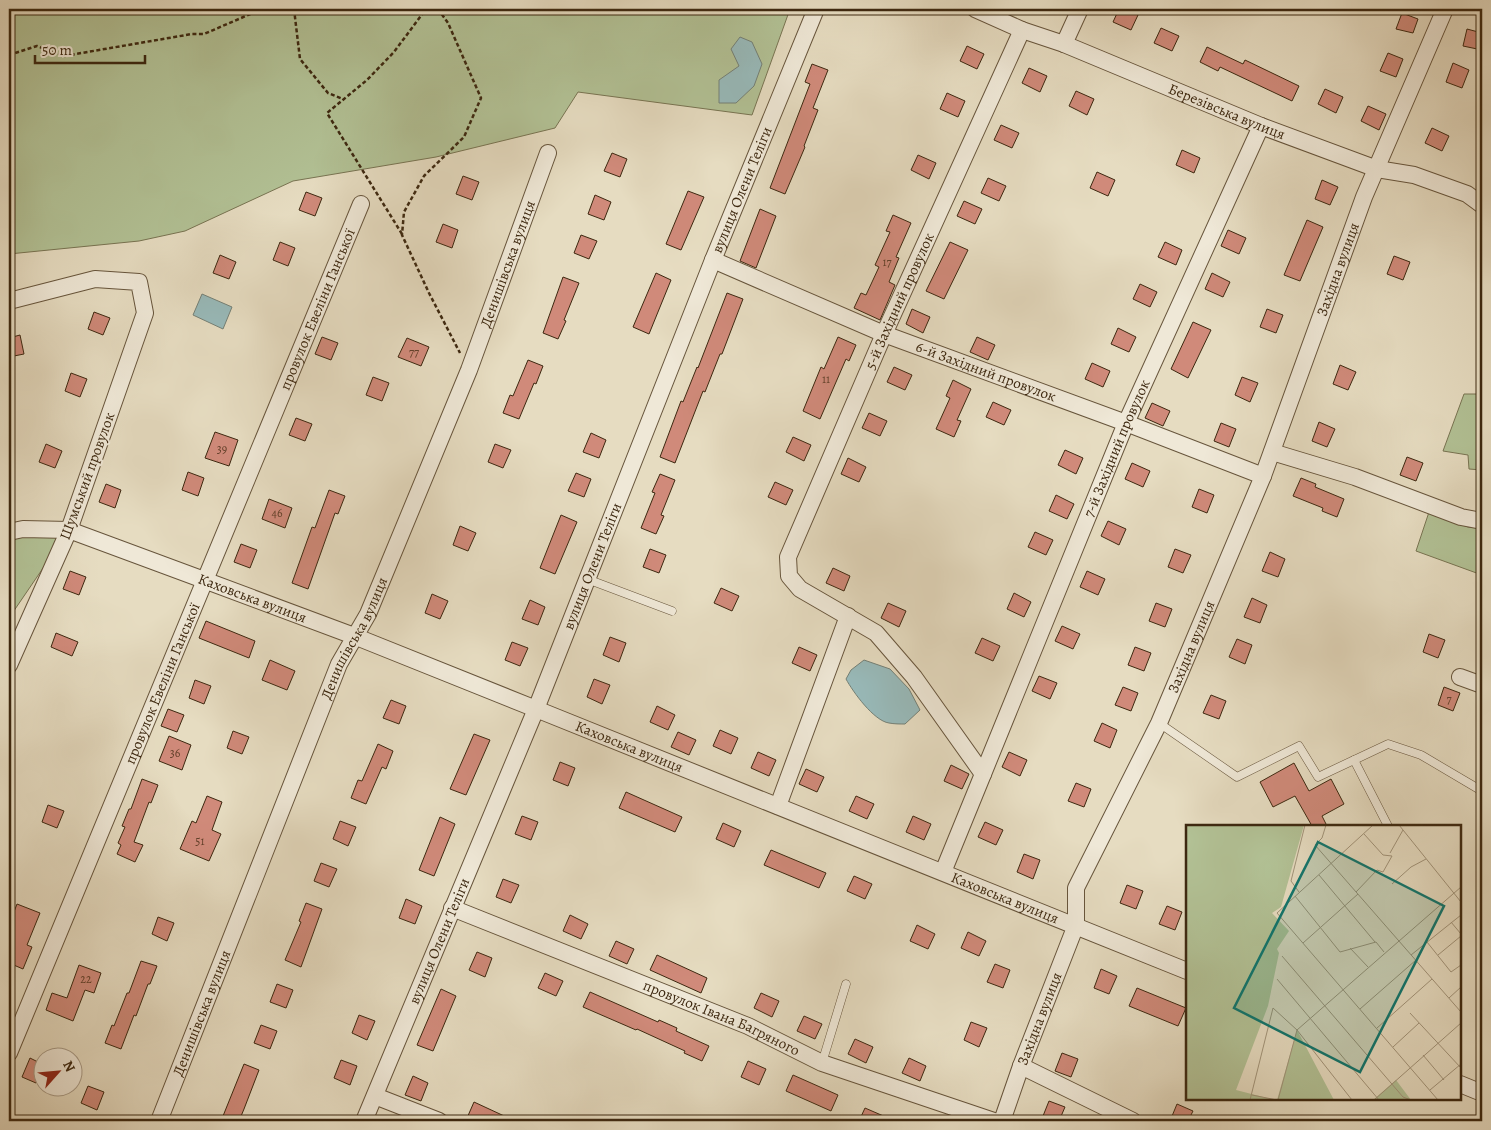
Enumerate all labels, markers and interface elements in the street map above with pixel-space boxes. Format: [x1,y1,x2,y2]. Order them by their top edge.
scale bar [35,32,145,64]
text: 50 m [42,40,72,60]
street label: Березівська вулиця [1165,79,1288,144]
street label: вулиця Олени Теліги [707,123,777,256]
street label: Денишівська вулиця [475,198,540,330]
street label: Західна вулиця [1312,220,1364,319]
street label: провулок Евеліни Ганської [275,226,360,393]
street label: 5-й Західний провулок [860,229,939,373]
house number: 17 [882,254,893,270]
street label: 6-й Західний провулок [913,337,1059,407]
house number: 77 [409,344,420,360]
house number: 11 [822,371,830,387]
street label: 7-й Західний провулок [1079,376,1155,520]
street label: Шумський провулок [55,409,119,543]
house number: 39 [217,441,227,457]
street label: вулиця Олени Теліги [558,500,626,633]
house number: 46 [272,505,283,521]
street label: Каховська вулиця [195,569,310,627]
street label: Денишівська вулиця [316,574,392,702]
street label: Західна вулиця [1163,598,1219,696]
street label: провулок Евеліни Ганської [120,600,205,767]
house number: 7 [1446,691,1452,707]
street label: Каховська вулиця [572,716,686,777]
house number: 36 [170,745,181,761]
inset map [1186,825,1461,1100]
house number: 51 [195,833,205,849]
street label: Каховська вулиця [948,867,1062,928]
street label: вулиця Олени Теліги [404,875,474,1007]
street label: Денишівська вулиця [168,947,235,1079]
street label: Західна вулиця [1012,969,1067,1068]
house number: 22 [80,971,92,987]
street label: провулок Івана Багряного [640,975,803,1060]
north arrow [32,1048,82,1098]
text: N [58,1057,80,1075]

